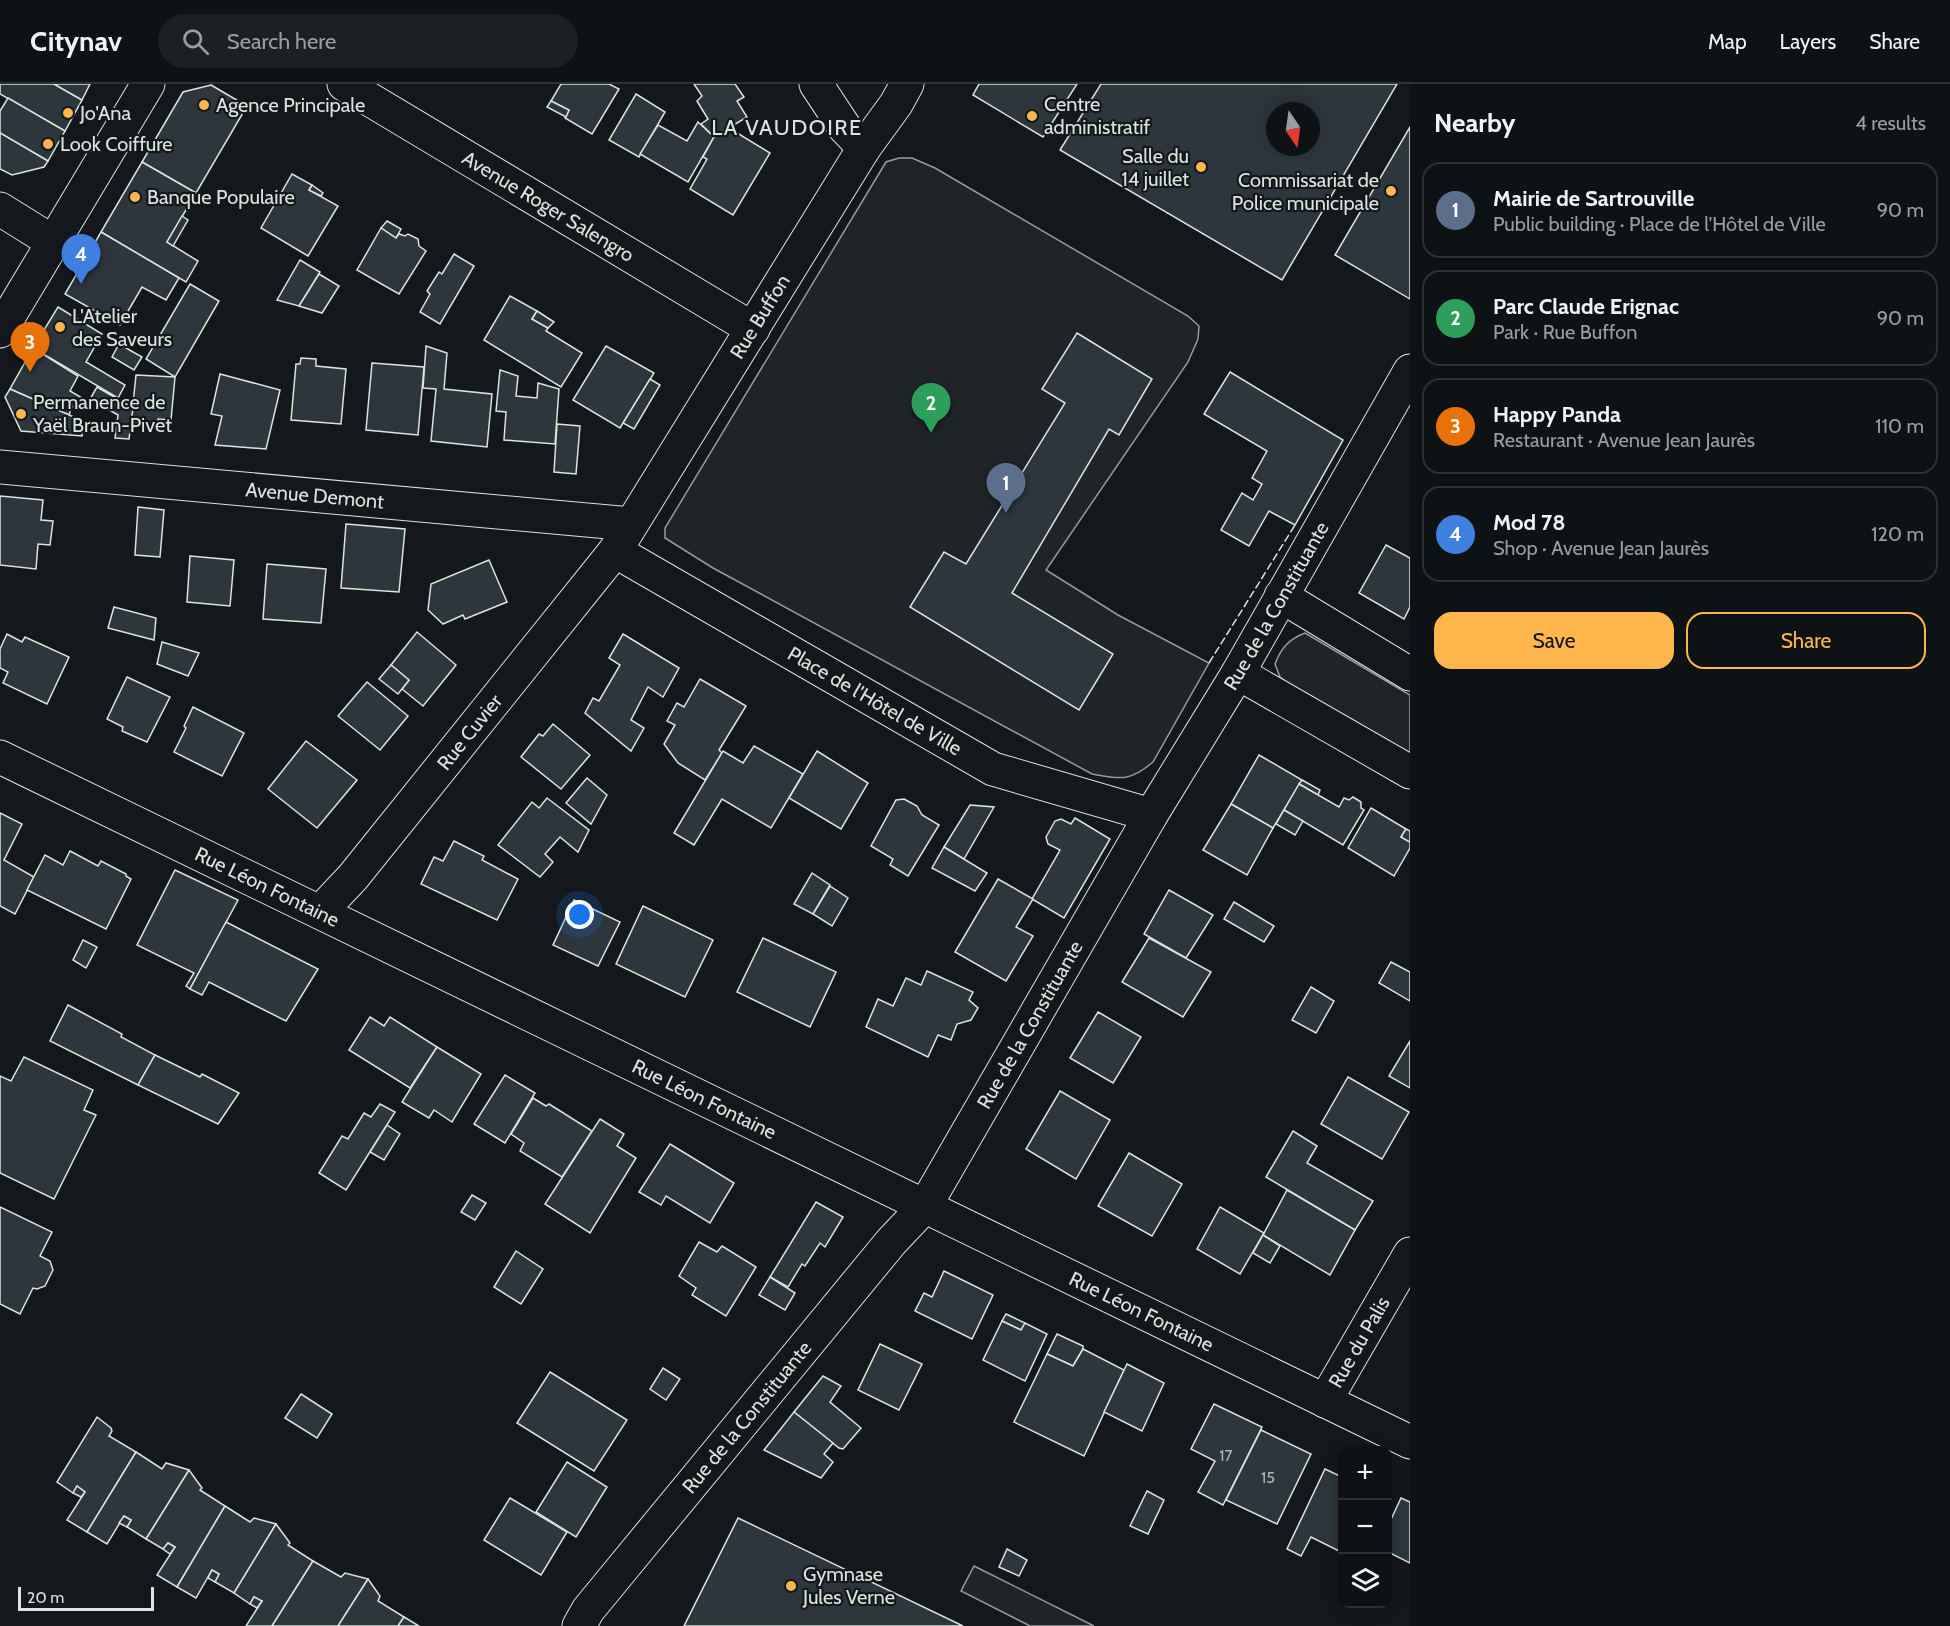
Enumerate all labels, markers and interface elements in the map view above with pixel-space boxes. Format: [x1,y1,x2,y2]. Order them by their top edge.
search box [158,14,578,68]
text: Citynav [30,24,122,58]
icon: search [179,25,212,58]
text: Search here [227,28,336,55]
text: Map [1708,29,1747,54]
text: Layers [1780,29,1836,54]
text: Share [1869,29,1920,54]
place label: Centre administratif [1044,92,1150,139]
place label: Agence Principale [216,93,365,117]
marker: Agence Principale [197,98,211,112]
place label: Jo'Ana [79,101,131,125]
north arrow [1266,102,1320,156]
marker: Jo'Ana [61,106,75,120]
text: Nearby [1434,107,1515,139]
marker: Centre administratif [1025,109,1039,123]
text: 4 results [1855,111,1926,135]
district label: LA VAUDOIRE [711,114,863,141]
place label: Look Coiffure [60,132,173,156]
marker: Look Coiffure [41,137,55,151]
place label: Salle du 14 juillet [1121,144,1189,191]
street label: Avenue Roger Salengro [458,146,638,267]
marker: Salle du 14 juillet [1194,160,1208,174]
place label: Commissariat de Police municipale [1232,168,1379,215]
marker: Commissariat de Police municipale [1384,184,1398,198]
place label: Banque Populaire [147,185,295,209]
text: Mairie de Sartrouville [1493,185,1694,212]
marker: Banque Populaire [128,190,142,204]
text: 1 [1452,198,1459,222]
text: 90 m [1877,198,1924,222]
text: Public building · Place de l'Hôtel de Ville [1493,212,1826,236]
pin: 4 [62,234,100,284]
street label: Rue Buffon [725,270,795,363]
text: Parc Claude Erignac [1493,293,1679,320]
place label: L'Atelier des Saveurs [72,304,172,351]
text: 2 [1450,306,1461,330]
text: 90 m [1877,306,1924,330]
marker: L'Atelier des Saveurs [53,320,67,334]
text: Park · Rue Buffon [1493,320,1637,344]
pin: 3 [10,322,50,372]
pin: 2 [912,384,950,433]
place label: Permanence de Yaël Braun-Pivet [32,390,172,437]
text: Happy Panda [1493,401,1621,428]
marker: Permanence de Yaël Braun-Pivet [14,407,28,421]
text: 3 [1450,414,1461,438]
text: 110 m [1875,414,1924,438]
text: Restaurant · Avenue Jean Jaurès [1493,428,1755,452]
pin: 1 [986,464,1026,513]
street label: Avenue Demont [244,477,385,514]
text: Mod 78 [1493,509,1566,536]
street label: Rue de la Constituante [1218,517,1334,694]
text: 4 [1449,522,1462,546]
text: 120 m [1871,522,1924,546]
text: Shop · Avenue Jean Jaurès [1493,536,1709,560]
button: Save [1434,612,1674,669]
button: Share [1686,612,1926,669]
street label: Place de l'Hôtel de Ville [784,641,966,760]
street label: Rue Cuvier [432,689,507,775]
street label: Rue Léon Fontaine [191,842,343,932]
your location [565,900,594,929]
street label: Rue de la Constituante [972,936,1088,1113]
street label: Rue Léon Fontaine [628,1054,780,1144]
street label: Rue Léon Fontaine [1065,1266,1218,1357]
street label: Rue du Palis [1323,1292,1395,1392]
street label: Rue de la Constituante [677,1336,816,1498]
house number: 17 [1219,1446,1233,1465]
map controls [1338,1446,1392,1608]
button: + [1338,1446,1392,1500]
house number: 15 [1261,1468,1275,1487]
button: − [1338,1500,1392,1554]
button: layers [1338,1554,1392,1608]
place label: Gymnase Jules Verne [802,1562,895,1609]
marker: Gymnase Jules Verne [784,1579,798,1593]
scale bar [18,1584,154,1612]
text: 20 m [27,1588,64,1607]

